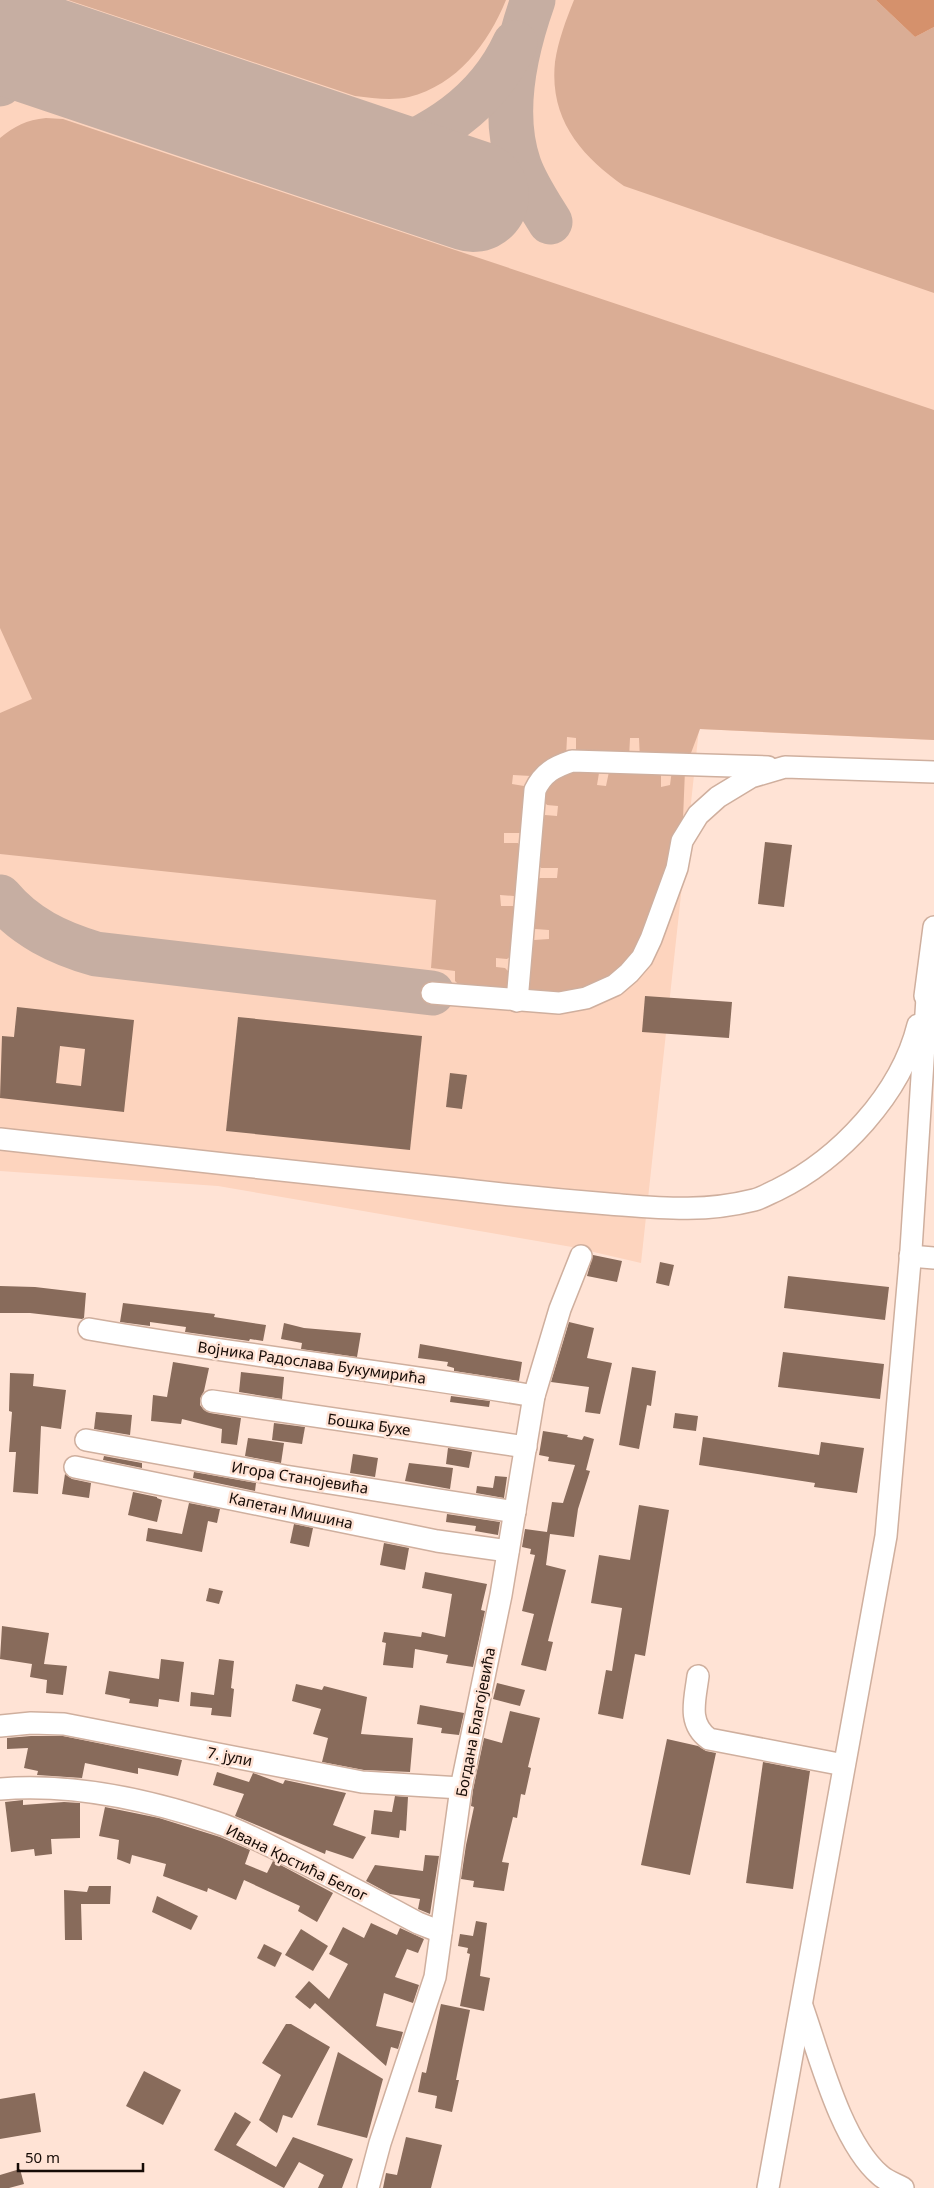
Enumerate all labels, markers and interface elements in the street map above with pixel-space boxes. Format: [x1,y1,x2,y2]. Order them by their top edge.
street label: Војника Радослава Букумирића [197,1336,427,1388]
street label: Бошка Бухе [326,1408,412,1440]
street label: Игора Станојевића [230,1456,370,1498]
street label: Капетан Мишина [227,1487,355,1533]
street label: Богдана Благојевића [451,1645,499,1799]
street label: 7. јули [206,1742,254,1770]
street label: Ивана Крстића Белог [223,1819,371,1905]
scale bar [18,2140,142,2172]
text: 50 m [25,2147,60,2167]

